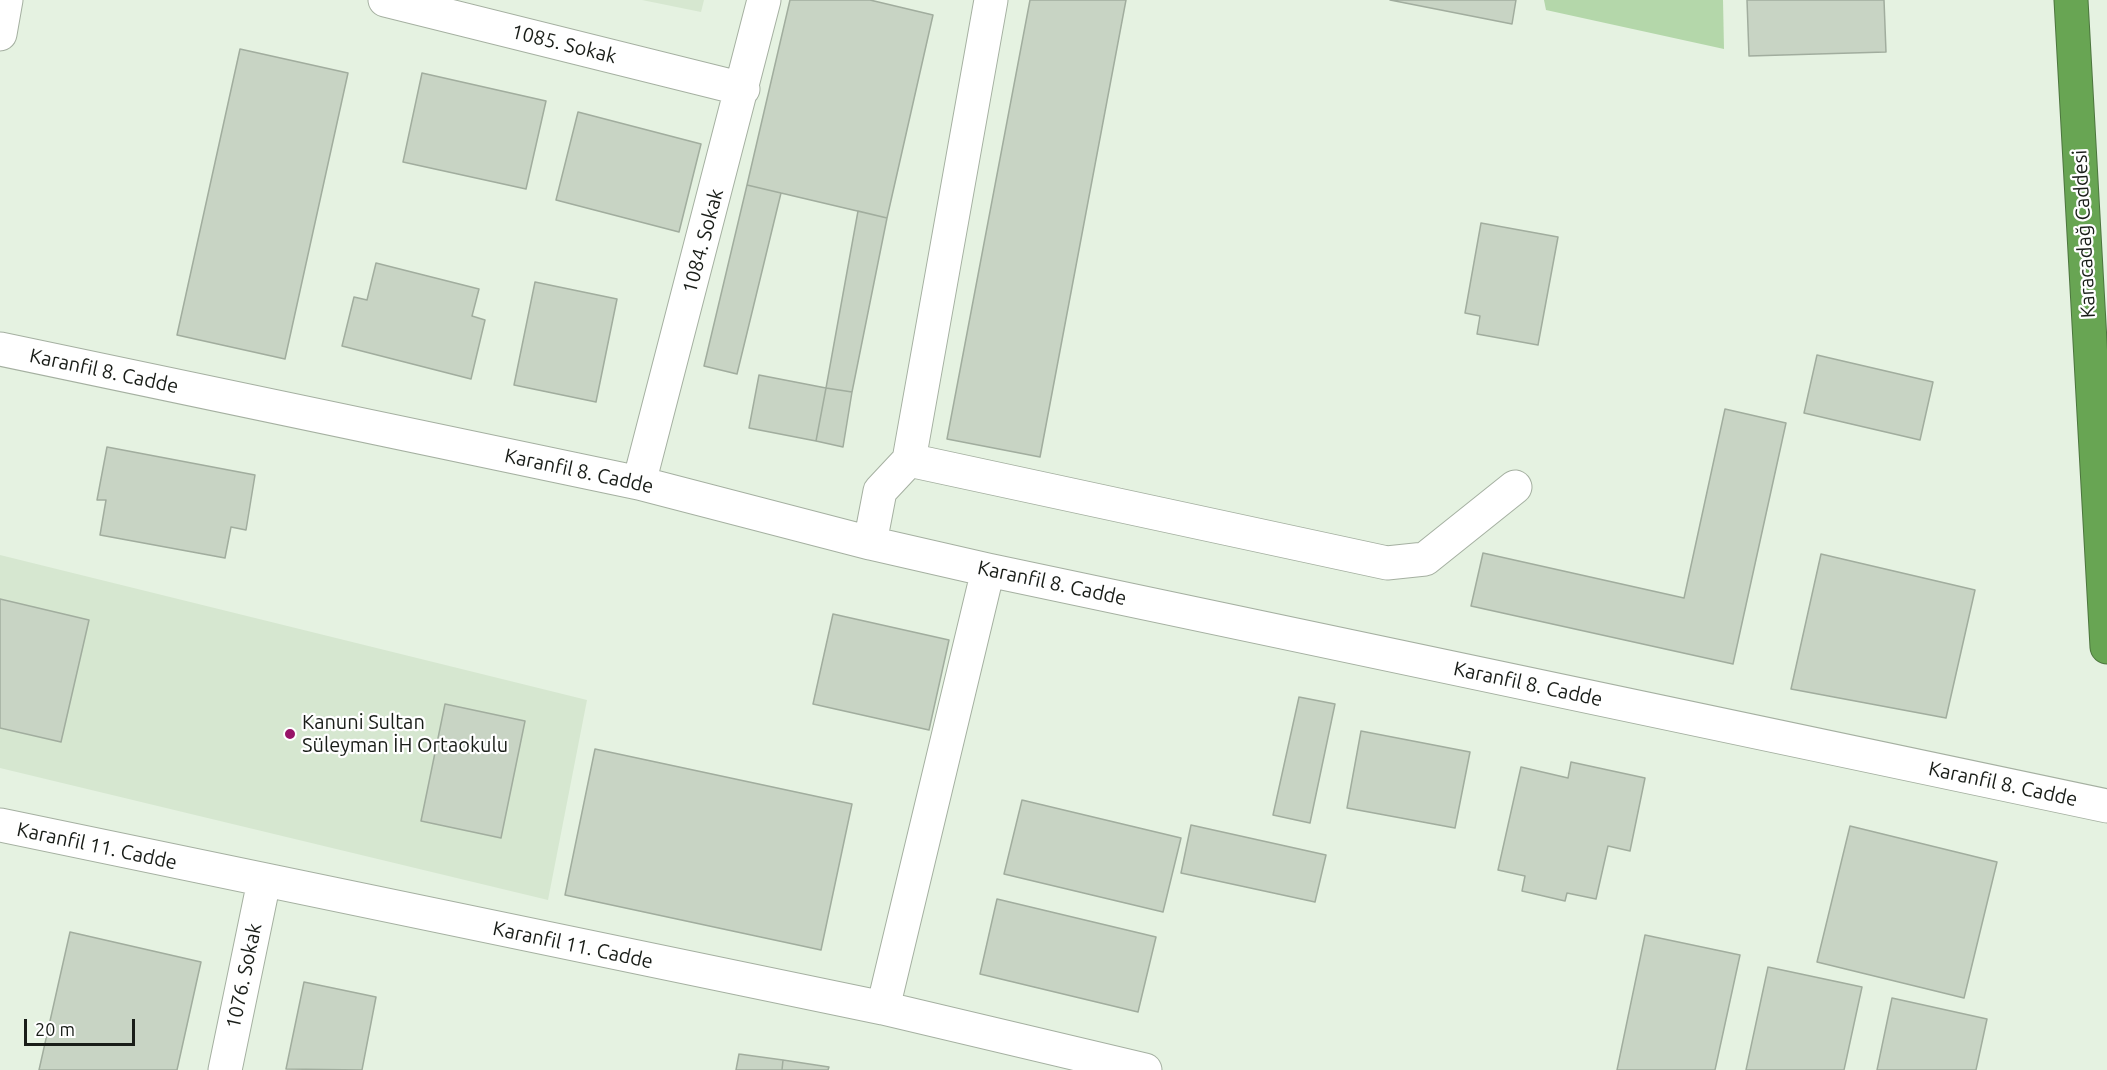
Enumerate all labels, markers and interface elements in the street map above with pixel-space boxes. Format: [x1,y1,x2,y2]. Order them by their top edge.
street label: 1085. Sokak [509,19,619,69]
street label: Karacadağ Caddesi [2068,149,2100,319]
street label: 1084. Sokak [678,186,728,296]
street label: Karanfil 8. Cadde [27,343,181,399]
street label: Karanfil 8. Cadde [502,443,656,499]
street label: Karanfil 8. Cadde [975,555,1129,611]
street label: Karanfil 8. Cadde [1451,656,1605,712]
place label: Kanuni Sultan Süleyman İH Ortaokulu [302,710,508,757]
marker: Kanuni Sultan Süleyman İH Ortaokulu [283,727,297,741]
street label: Karanfil 8. Cadde [1926,756,2080,812]
street label: Karanfil 11. Cadde [15,817,179,875]
street label: Karanfil 11. Cadde [491,916,655,974]
street label: 1076. Sokak [221,921,267,1031]
scale bar [27,1007,138,1045]
text: 20 m [35,1019,75,1039]

